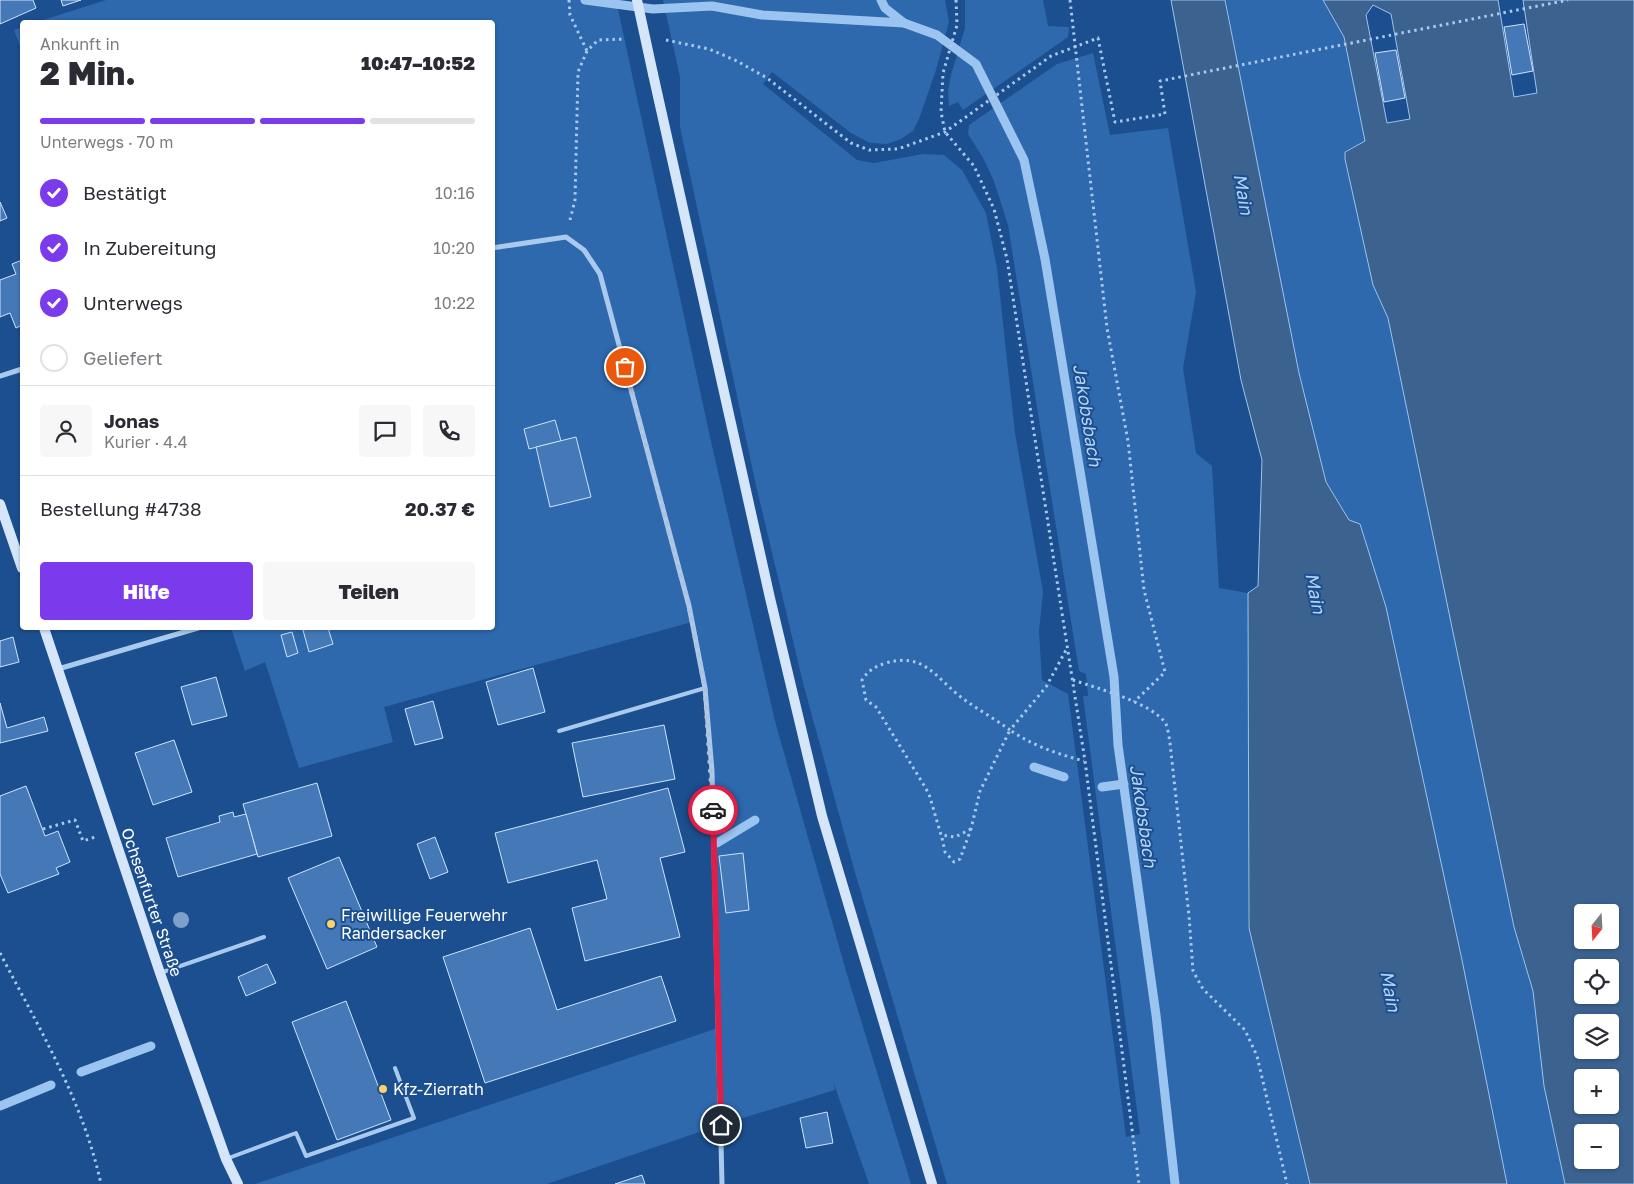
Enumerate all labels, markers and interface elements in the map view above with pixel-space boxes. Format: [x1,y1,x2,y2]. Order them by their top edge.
text: Ankunft in [40,34,120,54]
text: 10:47–10:52 [361,51,475,74]
text: 2 Min. [40,54,136,92]
text: Unterwegs · 70 m [40,132,173,152]
water label: Main [1230,172,1259,217]
icon: check [40,179,68,207]
text: Bestätigt [83,181,167,204]
text: 10:16 [435,183,475,203]
icon: check [40,234,68,262]
text: In Zubereitung [83,236,216,259]
text: 10:20 [433,238,475,258]
icon: check [40,289,68,317]
text: Unterwegs [83,291,183,314]
text: 10:22 [434,293,475,313]
text: Geliefert [83,346,163,369]
pin [604,346,646,388]
icon: bag [611,353,639,381]
water label: Jakobsbach [1069,362,1107,469]
button: person [40,405,92,457]
button: chat [359,405,411,457]
button: phone [423,405,475,457]
text: Jonas [104,409,159,432]
text: Kurier · 4.4 [104,432,188,452]
text: Bestellung #4738 [40,497,202,520]
text: 20.37 € [405,497,475,520]
button: Hilfe [40,562,253,620]
button: Teilen [263,562,475,620]
water label: Main [1301,571,1331,616]
water label: Jakobsbach [1126,763,1162,870]
courier [688,785,738,835]
icon: car [699,796,727,824]
street label: Ochsenfurter Straße [117,825,187,979]
north arrow [1574,904,1619,949]
map controls [1574,904,1619,1169]
place label: Freiwillige Feuerwehr Randersacker [341,905,507,943]
marker: Freiwillige Feuerwehr Randersacker [325,918,337,930]
button: locate [1574,959,1619,1004]
water label: Main [1376,969,1406,1014]
button: layers [1574,1014,1619,1059]
button: + [1574,1069,1619,1114]
place label: Kfz-Zierrath [393,1079,484,1099]
marker: Kfz-Zierrath [377,1083,389,1095]
pin [700,1104,742,1146]
icon: home [707,1111,735,1139]
button: − [1574,1124,1619,1169]

